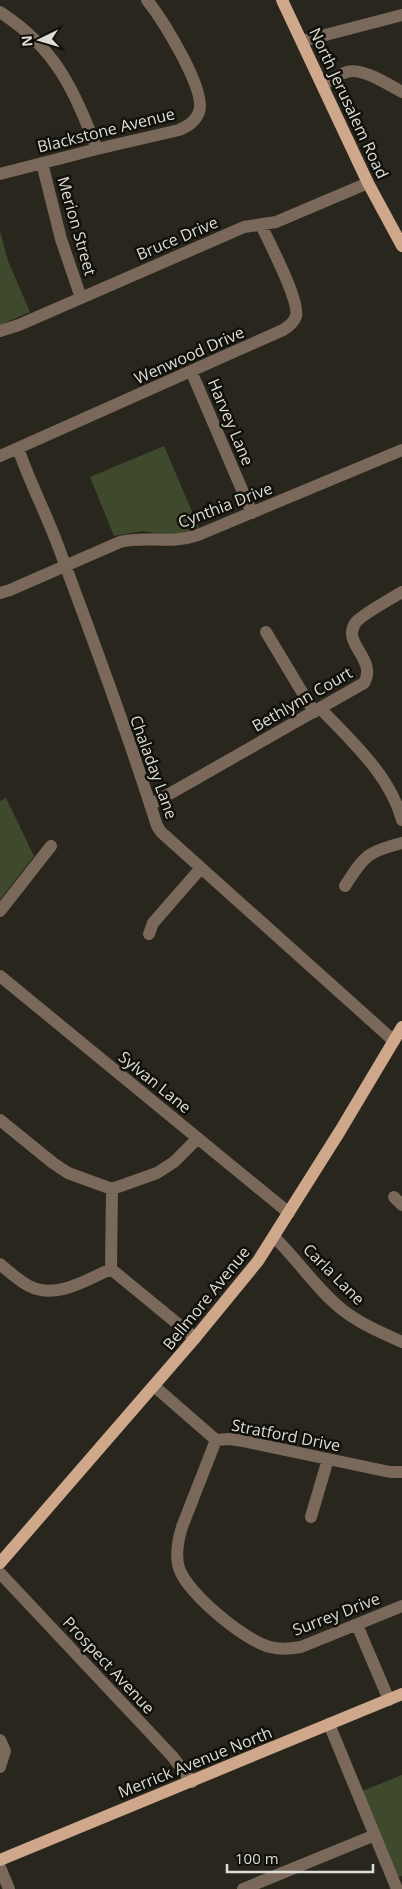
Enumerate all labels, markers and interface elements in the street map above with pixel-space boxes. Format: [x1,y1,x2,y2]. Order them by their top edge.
north arrow [15,15,65,65]
street label: North Jerusalem Road [304,24,394,182]
text: N [17,35,37,48]
street label: Blackstone Avenue [35,102,177,158]
street label: Merion Street [52,174,102,278]
street label: Bruce Drive [133,211,221,265]
street label: Wenwood Drive [130,321,248,389]
street label: Harvey Lane [203,375,259,469]
street label: Cynthia Drive [175,477,275,533]
street label: Bethlynn Court [248,661,356,737]
street label: Chaladay Lane [125,712,183,822]
street label: Sylvan Lane [114,1046,196,1118]
street label: Carla Lane [298,1238,370,1310]
street label: Bellmore Avenue [157,1242,255,1354]
street label: Stratford Drive [230,1414,342,1456]
street label: Surrey Drive [289,1587,383,1641]
street label: Prospect Avenue [58,1612,160,1718]
street label: Merrick Avenue North [115,1721,275,1803]
scale bar [227,1842,373,1874]
text: 100 m [235,1848,279,1868]

